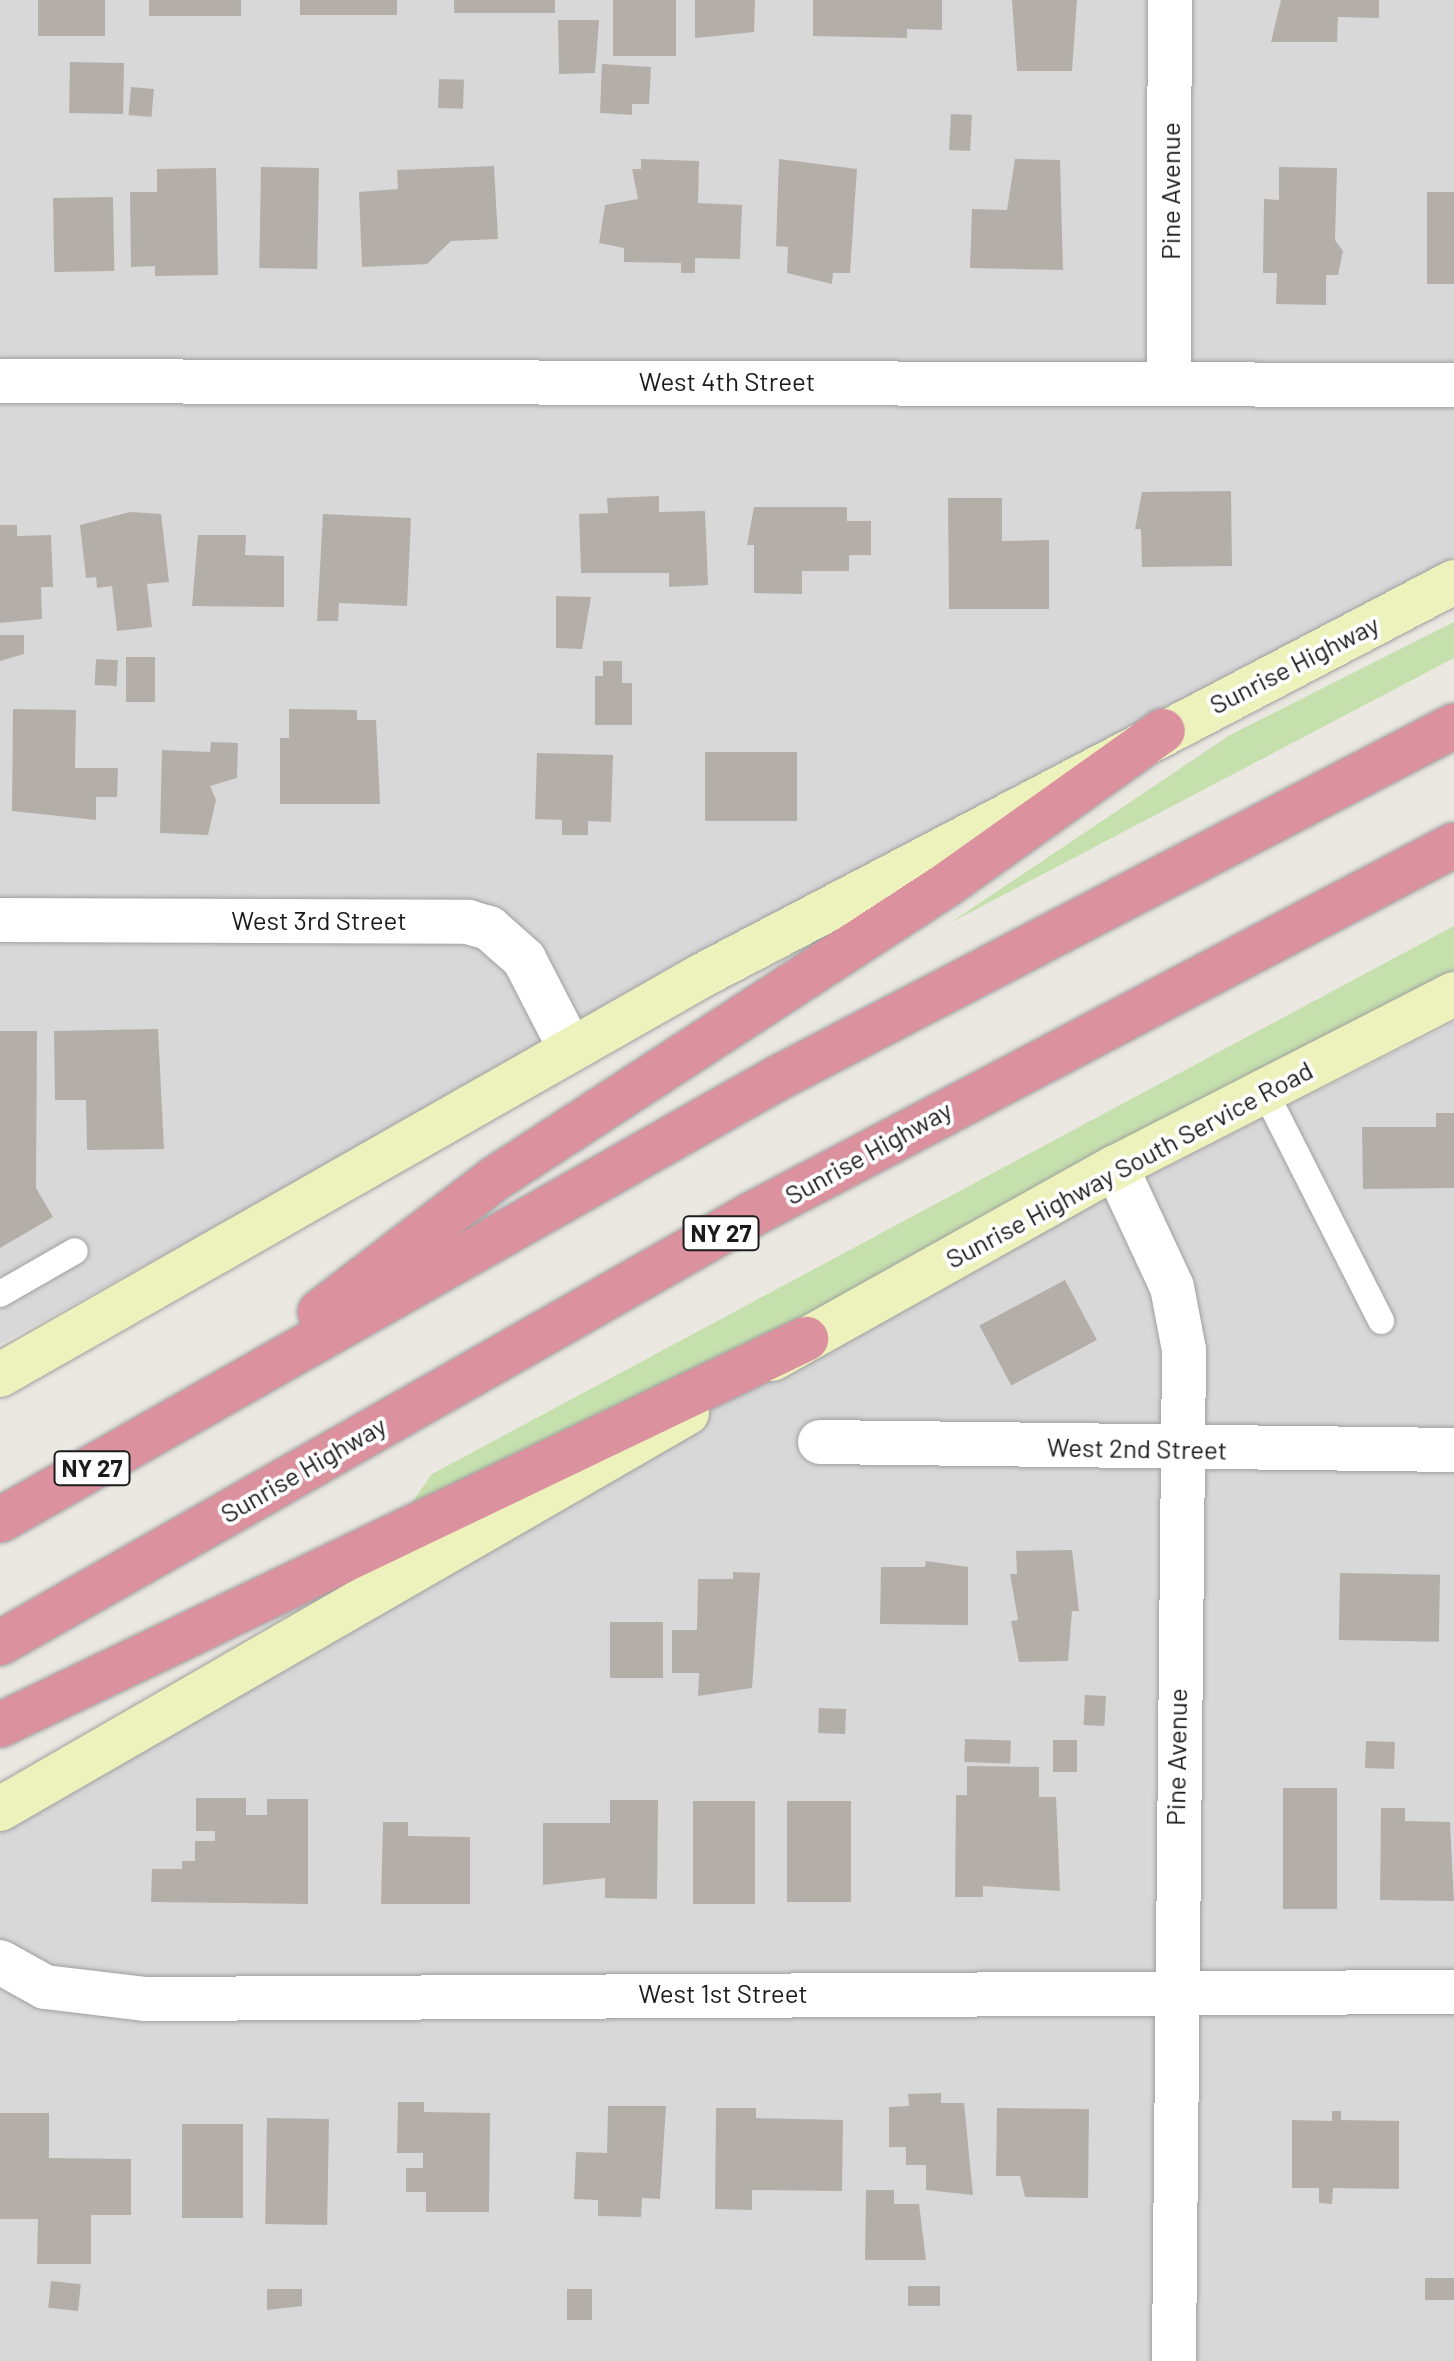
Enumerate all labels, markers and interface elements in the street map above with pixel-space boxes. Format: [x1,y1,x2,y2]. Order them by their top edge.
street label: Pine Avenue [1154,122,1186,260]
street label: West 4th Street [639,365,815,397]
street label: Sunrise Highway [1204,608,1384,720]
street label: West 3rd Street [231,904,407,936]
street label: Sunrise Highway South Service Road [940,1054,1318,1274]
street label: Sunrise Highway [779,1093,957,1211]
road number: NY 27 [681,1213,761,1253]
street label: Sunrise Highway [215,1409,391,1529]
street label: West 2nd Street [1047,1431,1227,1465]
road number: NY 27 [52,1448,132,1488]
street label: Pine Avenue [1159,1688,1193,1826]
street label: West 1st Street [638,1977,808,2009]

